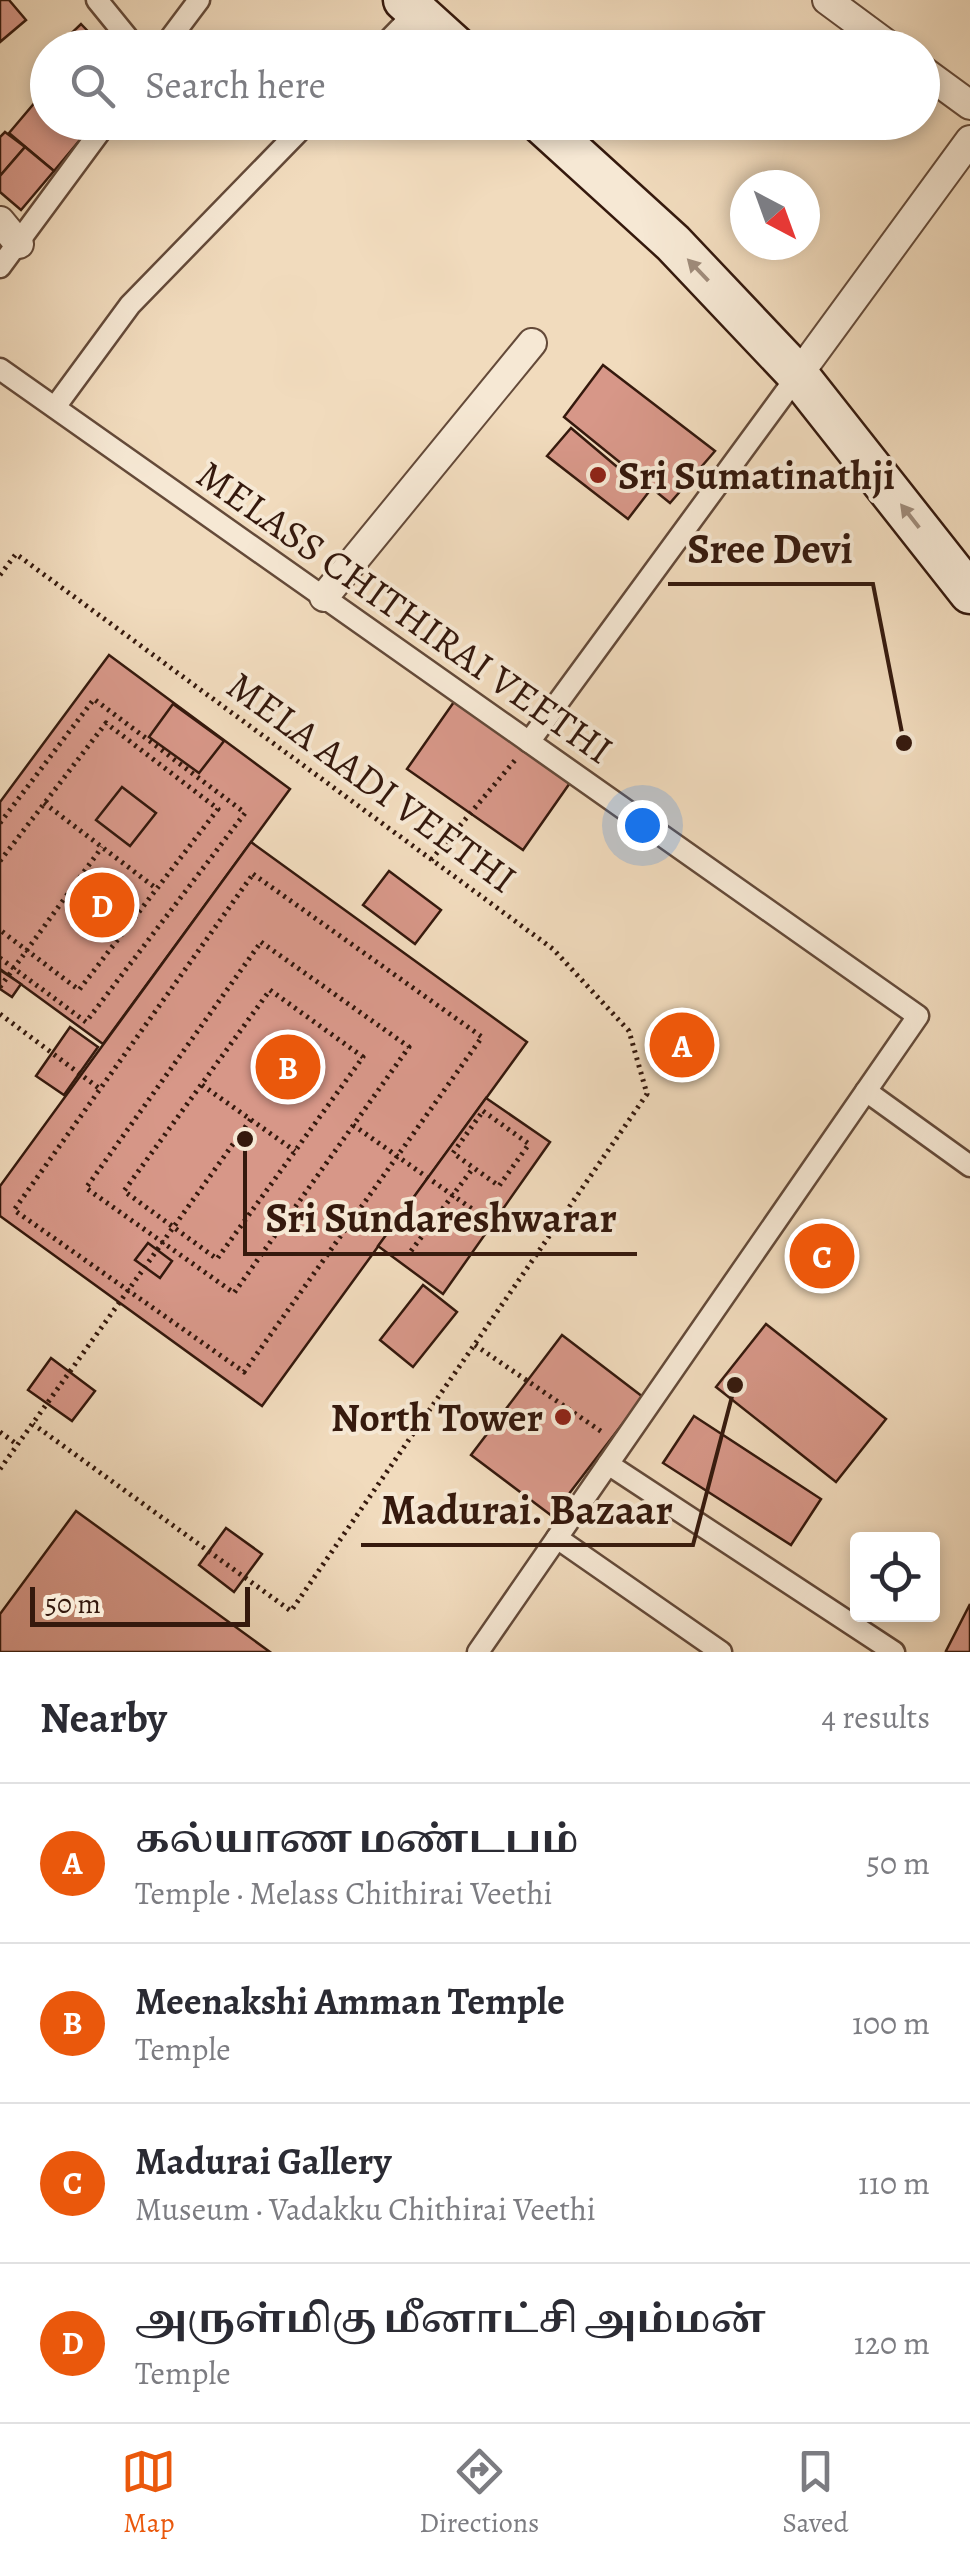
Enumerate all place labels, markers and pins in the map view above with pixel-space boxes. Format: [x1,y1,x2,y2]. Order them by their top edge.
place label: Sri Sumatinathji [618,448,895,503]
marker: Sri Sumatinathji [587,464,609,486]
callout: Sree Devi [668,512,873,584]
pin: D [70,868,134,942]
pin: A [650,1008,714,1082]
pin: B [256,1030,320,1104]
callout: Sri Sundareshwarar [245,1182,637,1254]
pin: C [790,1218,854,1294]
place label: North Tower [331,1390,543,1445]
marker: North Tower [552,1406,574,1428]
callout: Madurai. Bazaar [361,1473,693,1545]

